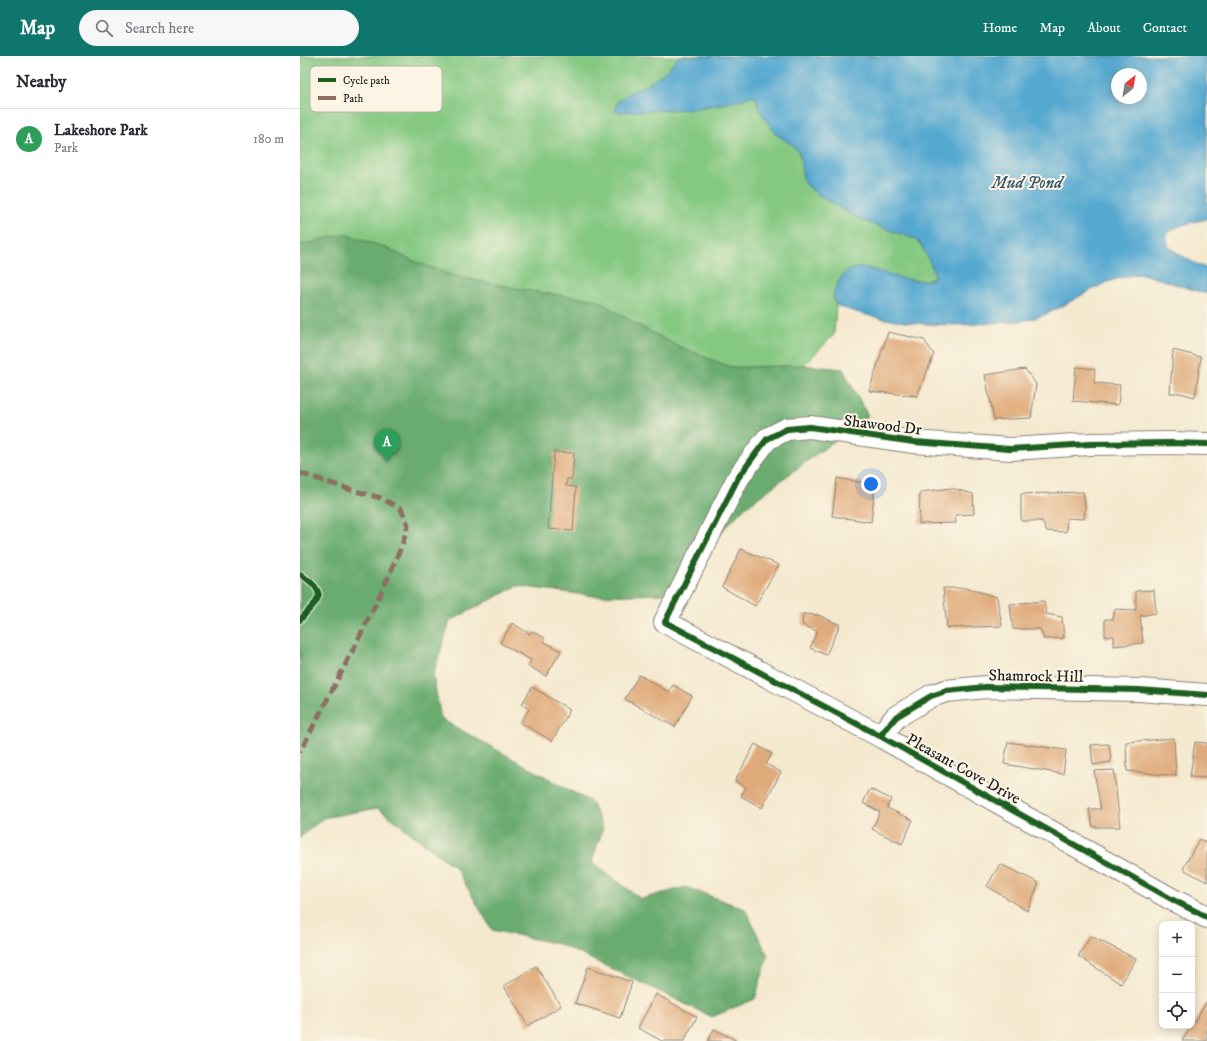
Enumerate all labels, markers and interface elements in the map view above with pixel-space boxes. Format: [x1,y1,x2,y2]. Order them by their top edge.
search box [79,10,359,46]
text: Map [20,17,55,40]
icon: search [93,17,115,39]
text: Search here [125,19,194,38]
text: Home [983,19,1017,37]
text: Map [1039,19,1065,37]
text: About [1087,19,1121,37]
text: Contact [1143,19,1187,37]
legend [310,66,442,112]
north arrow [1111,68,1147,104]
text: Nearby [16,71,66,93]
text: Cycle path [343,74,390,88]
text: Path [343,92,364,106]
text: Lakeshore Park [54,121,148,140]
text: A [25,131,33,147]
text: 180 m [253,131,284,147]
text: Park [54,140,78,156]
water label: Mud Pond [991,172,1065,194]
street label: Shawood Dr [843,410,923,440]
pin: A [374,429,400,462]
your location [861,474,881,494]
street label: Shamrock Hill [988,665,1084,687]
street label: Pleasant Cove Drive [903,729,1024,809]
map controls [1159,921,1195,1029]
button: + [1159,921,1195,957]
button: − [1159,957,1195,993]
button: locate [1159,993,1195,1029]

